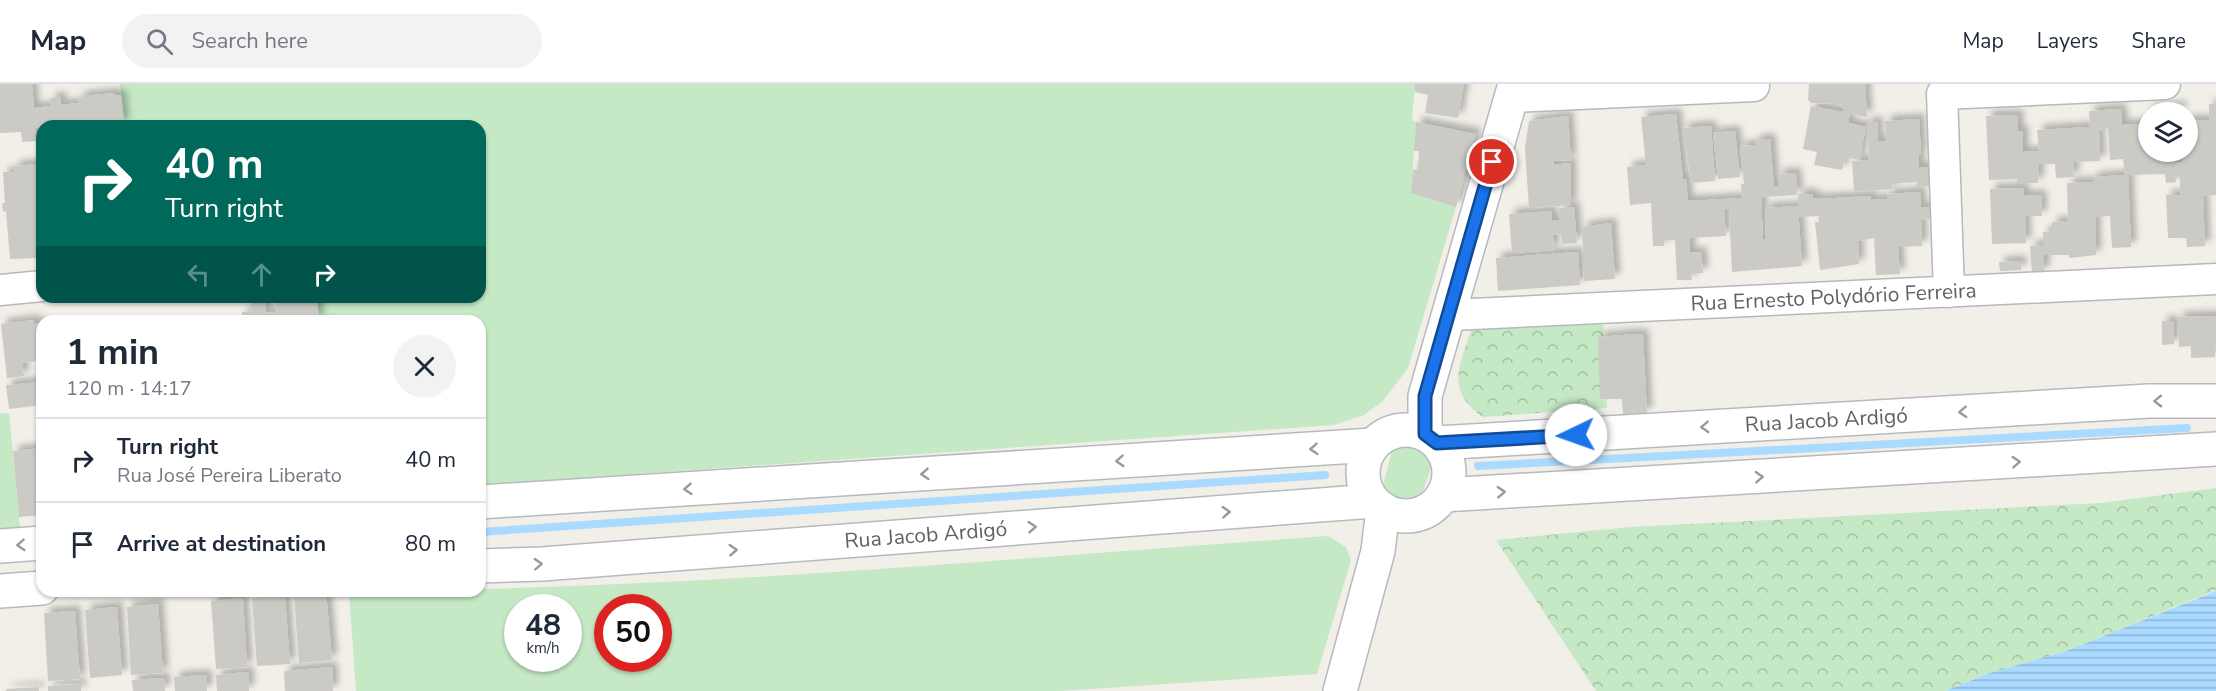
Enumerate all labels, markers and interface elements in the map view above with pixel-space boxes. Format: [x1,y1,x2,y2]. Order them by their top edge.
search box [122,14,542,68]
text: Map [30,22,86,60]
icon: search [143,25,176,58]
text: Search here [191,26,308,56]
text: Map [1962,27,2004,55]
text: Layers [2037,27,2098,55]
text: Share [2131,27,2186,55]
map controls [2138,102,2198,162]
button: layers [2138,102,2198,162]
text: 40 m [165,136,264,193]
pin [1466,136,1517,187]
icon: right [66,144,144,222]
icon: arrive [1475,145,1508,178]
text: Turn right [165,190,283,227]
icon: left [182,258,215,291]
icon: ahead [245,258,278,291]
icon: right [308,258,341,291]
street label: Rua Ernesto Polydório Ferreira [1690,276,1977,318]
text: 1 min [66,328,159,377]
button: close [393,335,456,398]
text: 120 m · 14:17 [66,375,192,402]
one-way arrow [2153,395,2162,407]
street label: Rua Jacob Ardigó [1744,401,1909,439]
position arrow [1544,403,1608,467]
one-way arrow [1958,406,1967,419]
one-way arrow [1701,420,1710,433]
text: Turn right [117,432,218,462]
one-way arrow [1310,442,1319,455]
icon: right [66,444,99,477]
text: 40 m [405,445,456,475]
one-way arrow [1115,455,1124,468]
one-way arrow [2012,456,2021,469]
text: Rua José Pereira Liberato [117,462,342,489]
one-way arrow [920,467,929,480]
one-way arrow [1754,470,1763,483]
one-way arrow [684,482,693,495]
one-way arrow [1497,485,1506,498]
one-way arrow [1222,506,1231,519]
street label: Rua Jacob Ardigó [844,515,1008,555]
one-way arrow [1028,521,1037,534]
icon: arrive [66,528,99,561]
text: Arrive at destination [117,529,326,559]
text: 80 m [405,529,456,559]
one-way arrow [16,538,25,551]
one-way arrow [728,543,737,556]
one-way arrow [534,558,543,571]
speed limit sign: 50 [594,594,672,672]
text: 48 [525,605,561,646]
text: km/h [526,638,560,658]

